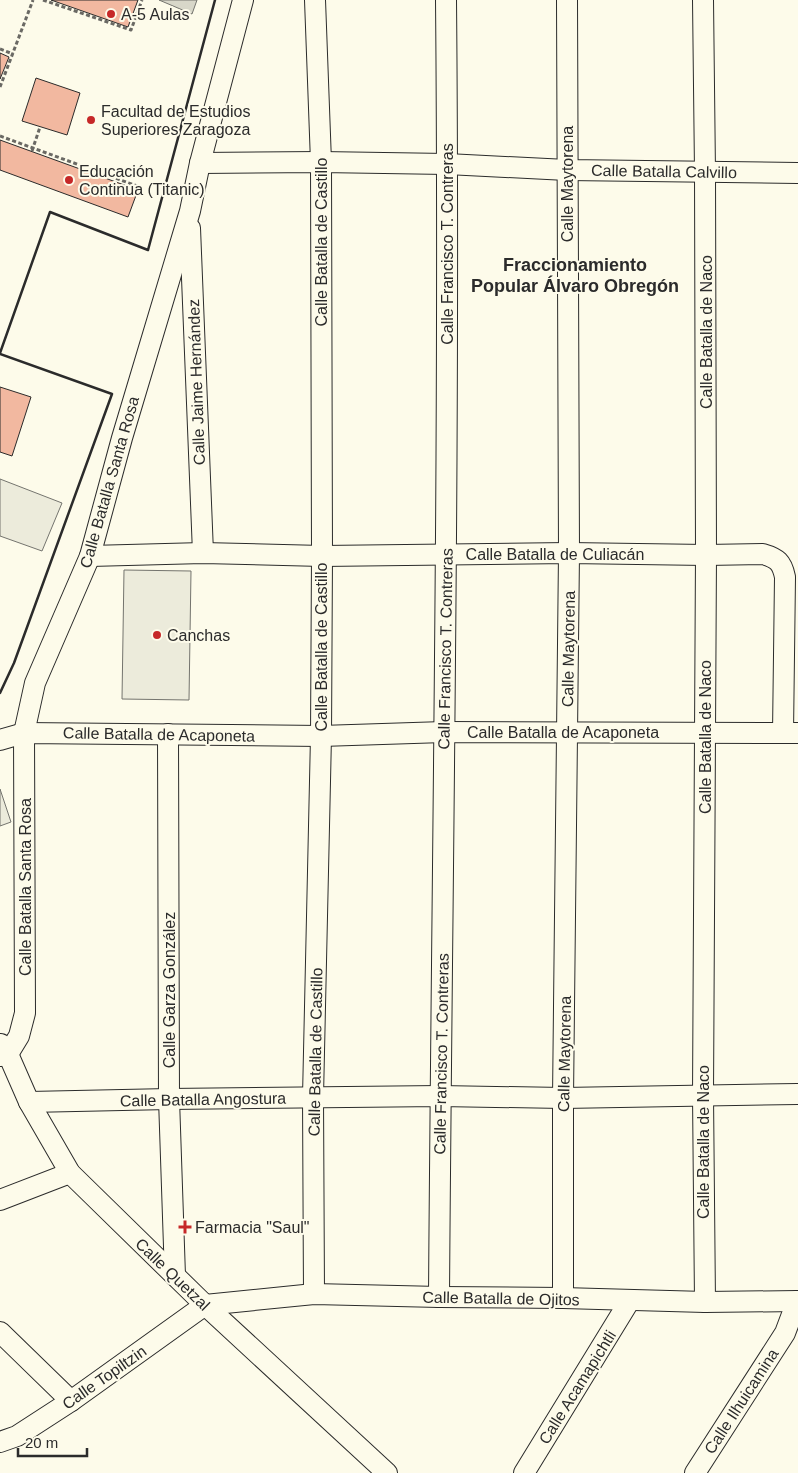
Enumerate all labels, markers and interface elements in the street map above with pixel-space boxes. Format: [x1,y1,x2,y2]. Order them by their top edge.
place label: A-5 Aulas [121,6,189,23]
marker: A-5 Aulas [105,8,117,20]
place label: Facultad de Estudios Superiores Zaragoza [101,103,251,138]
marker: Facultad de Estudios Superiores Zaragoza [85,114,97,126]
street label: Calle Maytorena [559,126,576,242]
street label: Calle Francisco T. Contreras [439,143,456,345]
street label: Calle Batalla de Castillo [313,157,330,326]
street label: Calle Batalla Calvillo [591,162,737,181]
place label: Educación Continua (Titanic) [79,163,205,198]
marker: Educación Continua (Titanic) [63,174,75,186]
district label: Fraccionamiento Popular Álvaro Obregón [471,255,679,296]
street label: Calle Batalla de Naco [698,255,715,409]
street label: Calle Jaime Hernández [185,299,208,465]
street label: Calle Batalla Santa Rosa [77,394,142,570]
street label: Calle Batalla de Culiacán [466,546,644,563]
street label: Calle Francisco T. Contreras [435,548,456,750]
street label: Calle Batalla de Castillo [313,562,330,731]
street label: Calle Maytorena [559,591,578,707]
place label: Canchas [167,627,230,644]
marker: Canchas [151,629,163,641]
street label: Calle Batalla de Naco [697,660,714,814]
street label: Calle Batalla de Acaponeta [63,724,255,745]
street label: Calle Batalla de Acaponeta [467,724,659,741]
street label: Calle Batalla Santa Rosa [17,798,34,976]
street label: Calle Garza González [161,912,178,1068]
street label: Calle Francisco T. Contreras [431,953,452,1155]
street label: Calle Batalla de Castillo [306,967,325,1137]
street label: Calle Maytorena [555,996,574,1112]
street label: Calle Batalla de Naco [695,1065,712,1219]
street label: Calle Batalla Angostura [120,1090,286,1109]
place label: Farmacia "Saul" [195,1219,310,1236]
marker: Farmacia "Saul" [179,1221,191,1233]
street label: Calle Quetzal [132,1235,213,1314]
street label: Calle Batalla de Ojitos [422,1289,580,1308]
street label: Calle Acamapichtli [536,1327,619,1447]
street label: Calle Topiltzin [59,1342,149,1413]
street label: Calle Ilhuicamina [701,1345,782,1457]
scale bar [18,1426,86,1458]
text: 20 m [25,1434,58,1451]

